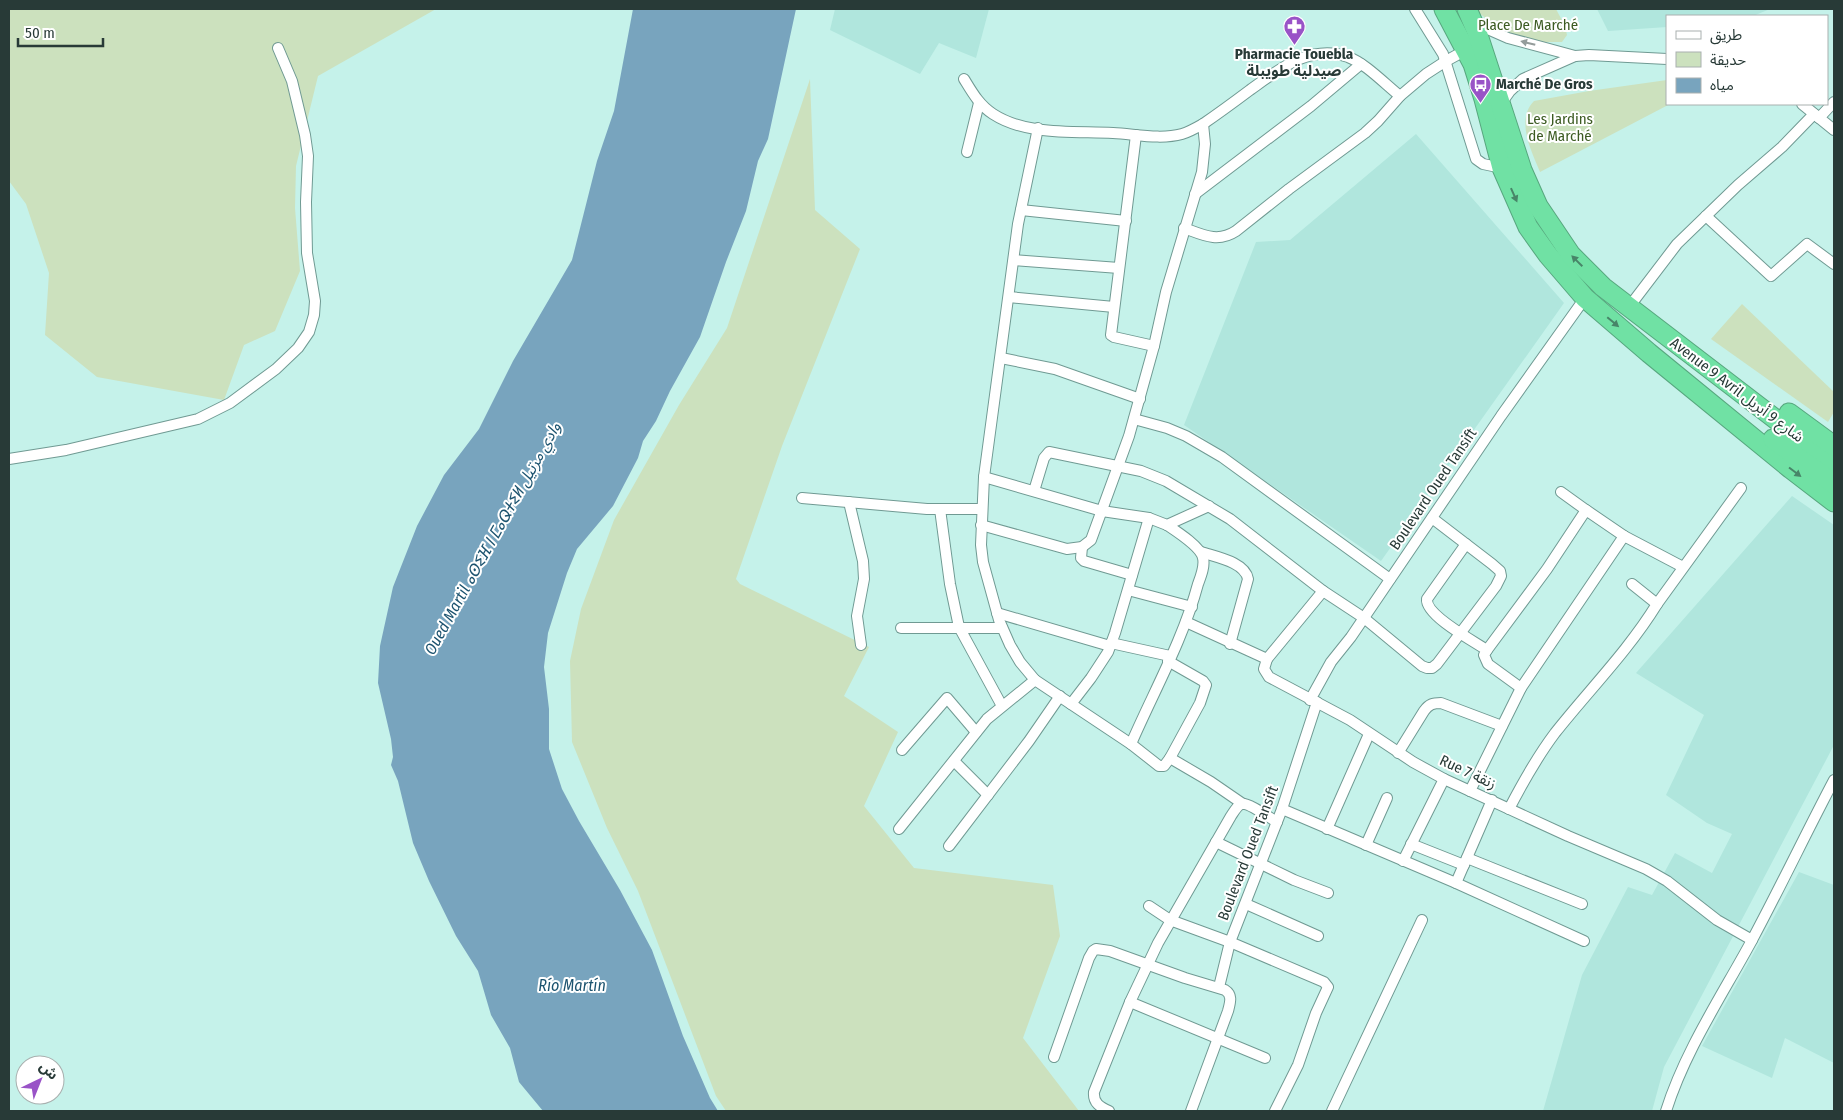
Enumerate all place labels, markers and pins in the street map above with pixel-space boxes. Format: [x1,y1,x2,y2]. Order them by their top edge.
pharmacy icon: Pharmacie Touebla صيدلية طويبلة [1282,14,1306,45]
place label: Pharmacie Touebla صيدلية طويبلة [1235,45,1354,80]
bus stop icon: Marché De Gros [1468,72,1492,103]
place label: Marché De Gros [1496,75,1593,93]

